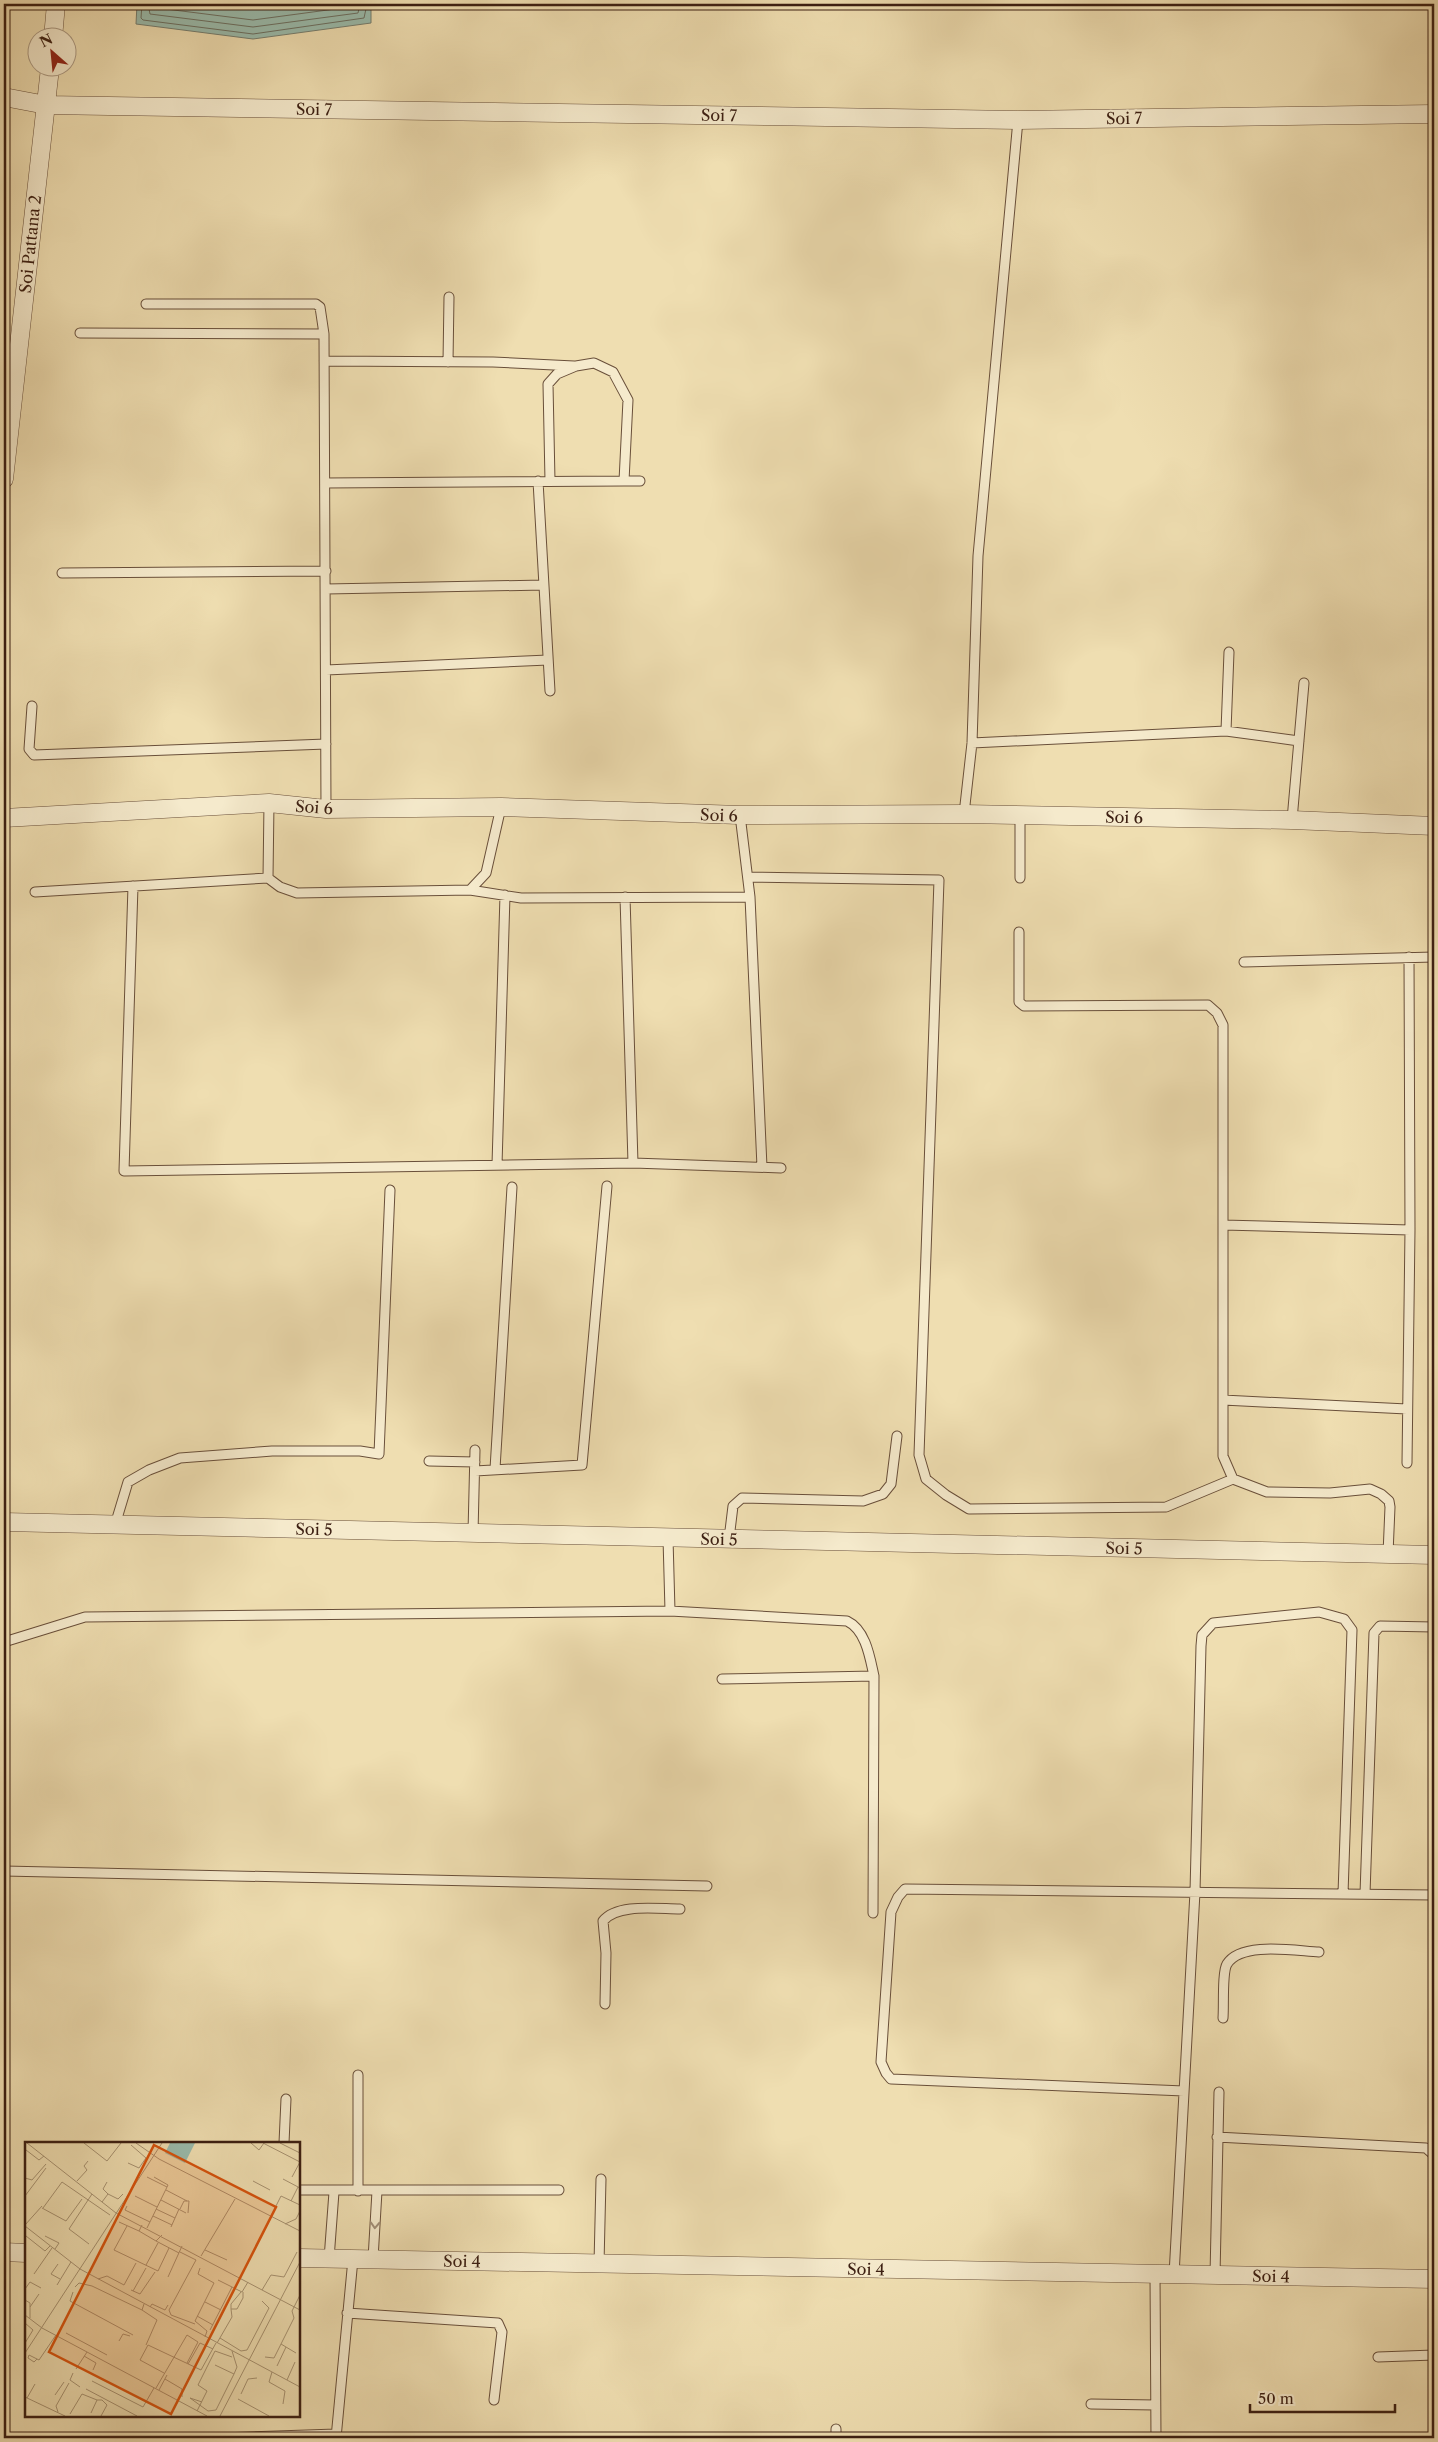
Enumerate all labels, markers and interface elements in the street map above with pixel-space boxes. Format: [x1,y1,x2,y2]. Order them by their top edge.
north arrow [28,28,78,78]
text: N [37,30,56,51]
street label: Soi 7 [296,99,332,119]
street label: Soi 7 [701,105,737,125]
street label: Soi 7 [1106,108,1142,128]
street label: Soi Pattana 2 [15,194,45,294]
street label: Soi 6 [294,796,334,818]
street label: Soi 6 [700,804,738,826]
street label: Soi 6 [1105,807,1143,827]
street label: Soi 5 [295,1519,333,1539]
street label: Soi 5 [700,1529,738,1549]
street label: Soi 5 [1105,1538,1143,1558]
inset map [25,2142,300,2417]
one-way arrow [370,2221,381,2229]
street label: Soi 4 [443,2251,481,2271]
street label: Soi 4 [847,2259,885,2279]
street label: Soi 4 [1252,2266,1290,2286]
scale bar [1250,2382,1396,2414]
text: 50 m [1258,2389,1294,2408]

